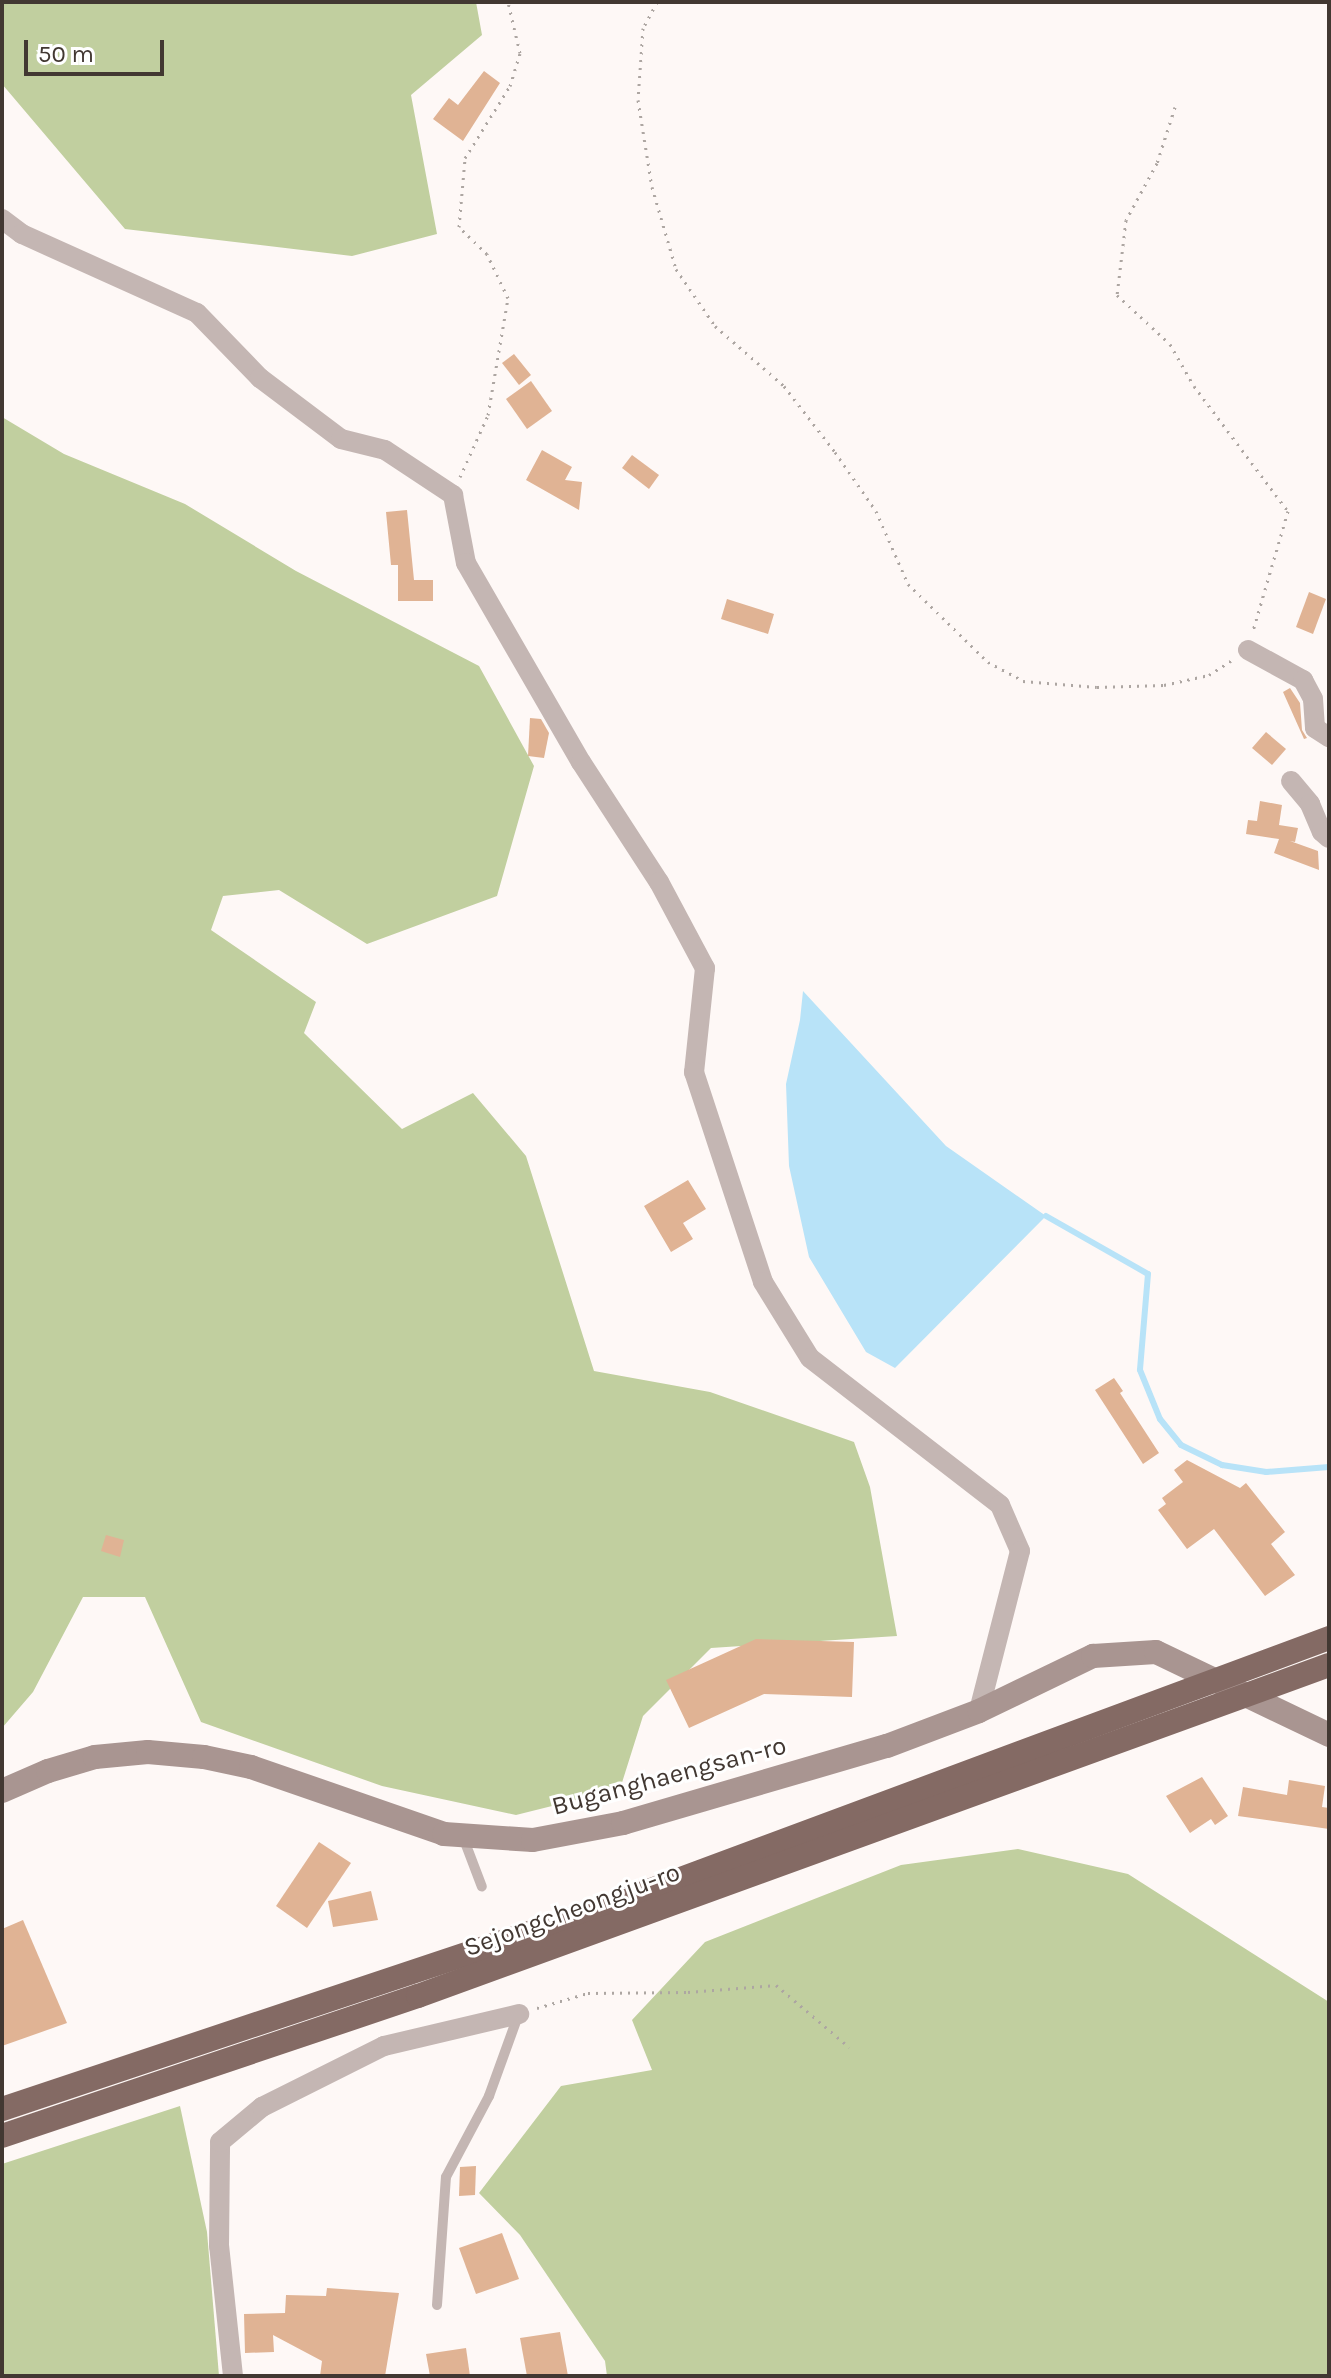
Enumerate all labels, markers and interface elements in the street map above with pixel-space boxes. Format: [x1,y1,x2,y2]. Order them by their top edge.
scale bar [28,24,168,74]
text: 50 m [38,40,94,68]
street label: Buganghaengsan-ro [548,1730,790,1822]
street label: Sejongcheongju-ro [460,1856,684,1964]

